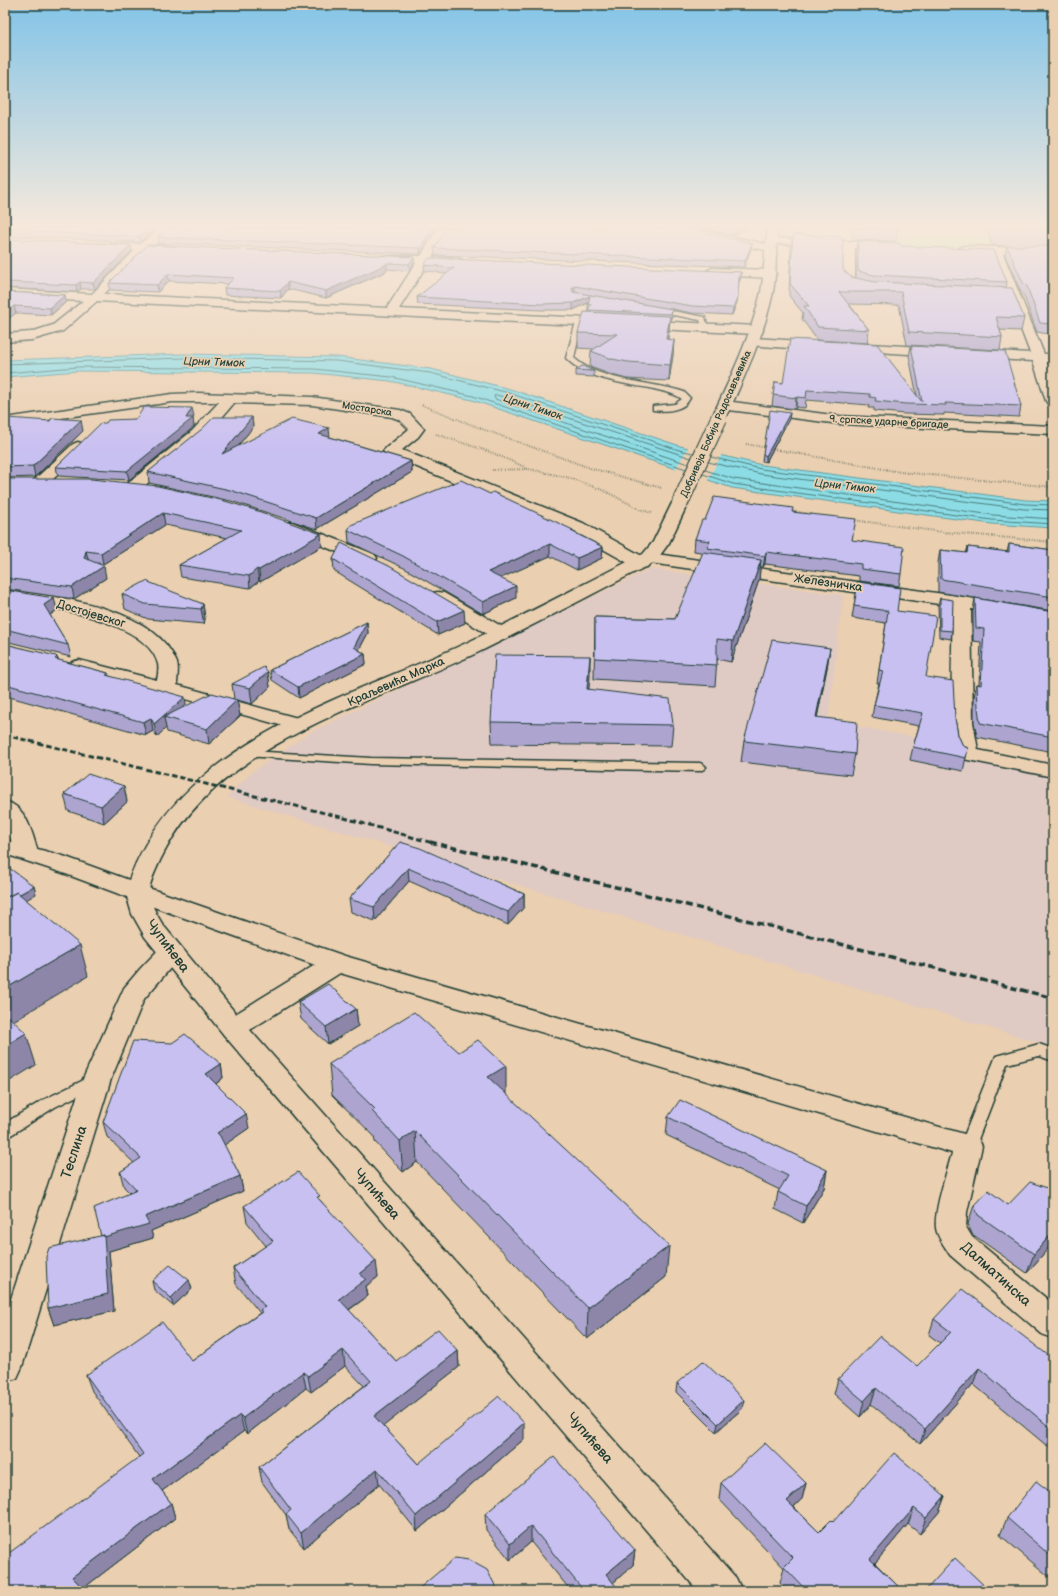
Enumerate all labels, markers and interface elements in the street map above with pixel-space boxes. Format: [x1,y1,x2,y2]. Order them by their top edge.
street label: Добривоја Бобија Радосављевића [678,349,754,499]
water label: Црни Тимок [183,354,245,370]
water label: Црни Тимок [502,391,564,423]
street label: Мостарска [341,399,393,419]
street label: 9. српске ударне бригаде [829,413,949,431]
water label: Црни Тимок [814,476,876,496]
street label: Железничка [793,571,863,595]
street label: Достојевског [55,596,127,632]
street label: Краљевића Марка [345,654,447,710]
street label: Чупићева [143,916,194,976]
street label: Теслина [57,1123,91,1181]
street label: Чупићева [350,1165,404,1224]
street label: Далматинска [958,1238,1035,1310]
street label: Чупићева [563,1409,617,1468]

